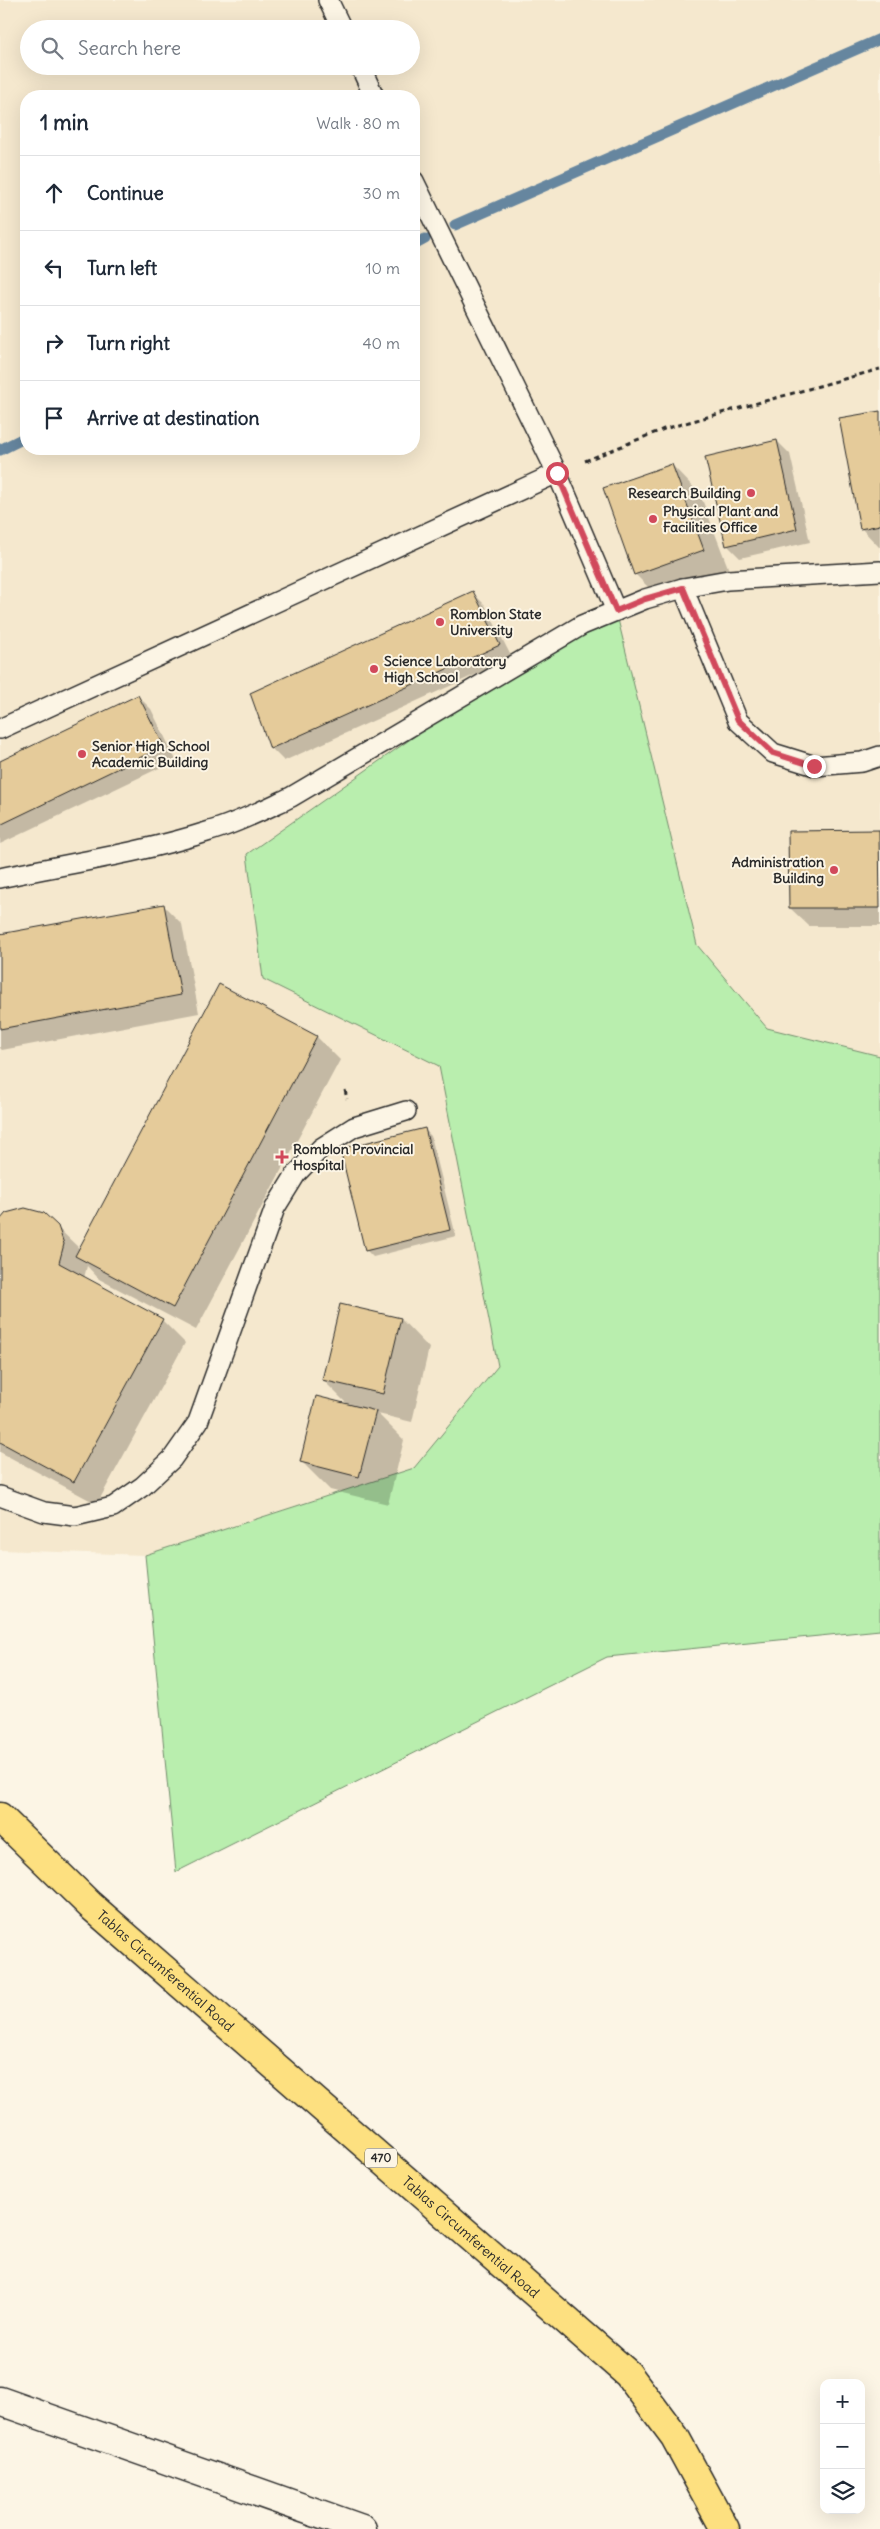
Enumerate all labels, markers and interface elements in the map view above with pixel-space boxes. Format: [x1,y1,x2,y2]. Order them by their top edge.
search box [20,20,420,75]
icon: search [38,34,66,62]
text: Search here [78,36,181,60]
text: 1 min [40,109,89,136]
text: Walk · 80 m [316,113,400,133]
icon: ahead [40,179,68,207]
text: Continue [87,181,164,205]
text: 30 m [363,183,400,203]
icon: left [40,254,68,282]
text: Turn left [87,256,157,280]
text: 10 m [365,258,400,278]
icon: right [40,329,68,357]
text: Turn right [87,331,170,355]
text: 40 m [362,333,400,353]
icon: arrive [40,404,68,432]
text: Arrive at destination [87,406,260,430]
route start [546,462,569,485]
place label: Research Building [628,484,741,502]
marker: Research Building [745,487,757,499]
place label: Physical Plant and Facilities Office [663,502,779,536]
marker: Physical Plant and Facilities Office [647,513,659,525]
place label: Romblon State University [450,605,542,639]
marker: Romblon State University [434,616,446,628]
place label: Science Laboratory High School [384,652,506,686]
marker: Science Laboratory High School [368,663,380,675]
place label: Senior High School Academic Building [92,737,210,771]
marker: Senior High School Academic Building [76,748,88,760]
route end [803,755,826,778]
place label: Administration Building [732,853,824,887]
marker: Administration Building [828,864,840,876]
place label: Romblon Provincial Hospital [293,1140,413,1174]
marker: Romblon Provincial Hospital [275,1150,289,1164]
street label: Tablas Circumferential Road [93,1906,238,2036]
road number: 470 [365,2148,397,2168]
street label: Tablas Circumferential Road [398,2172,543,2302]
map controls [820,2379,865,2514]
button: + [820,2379,865,2424]
button: − [820,2424,865,2469]
button: layers [820,2469,865,2514]

